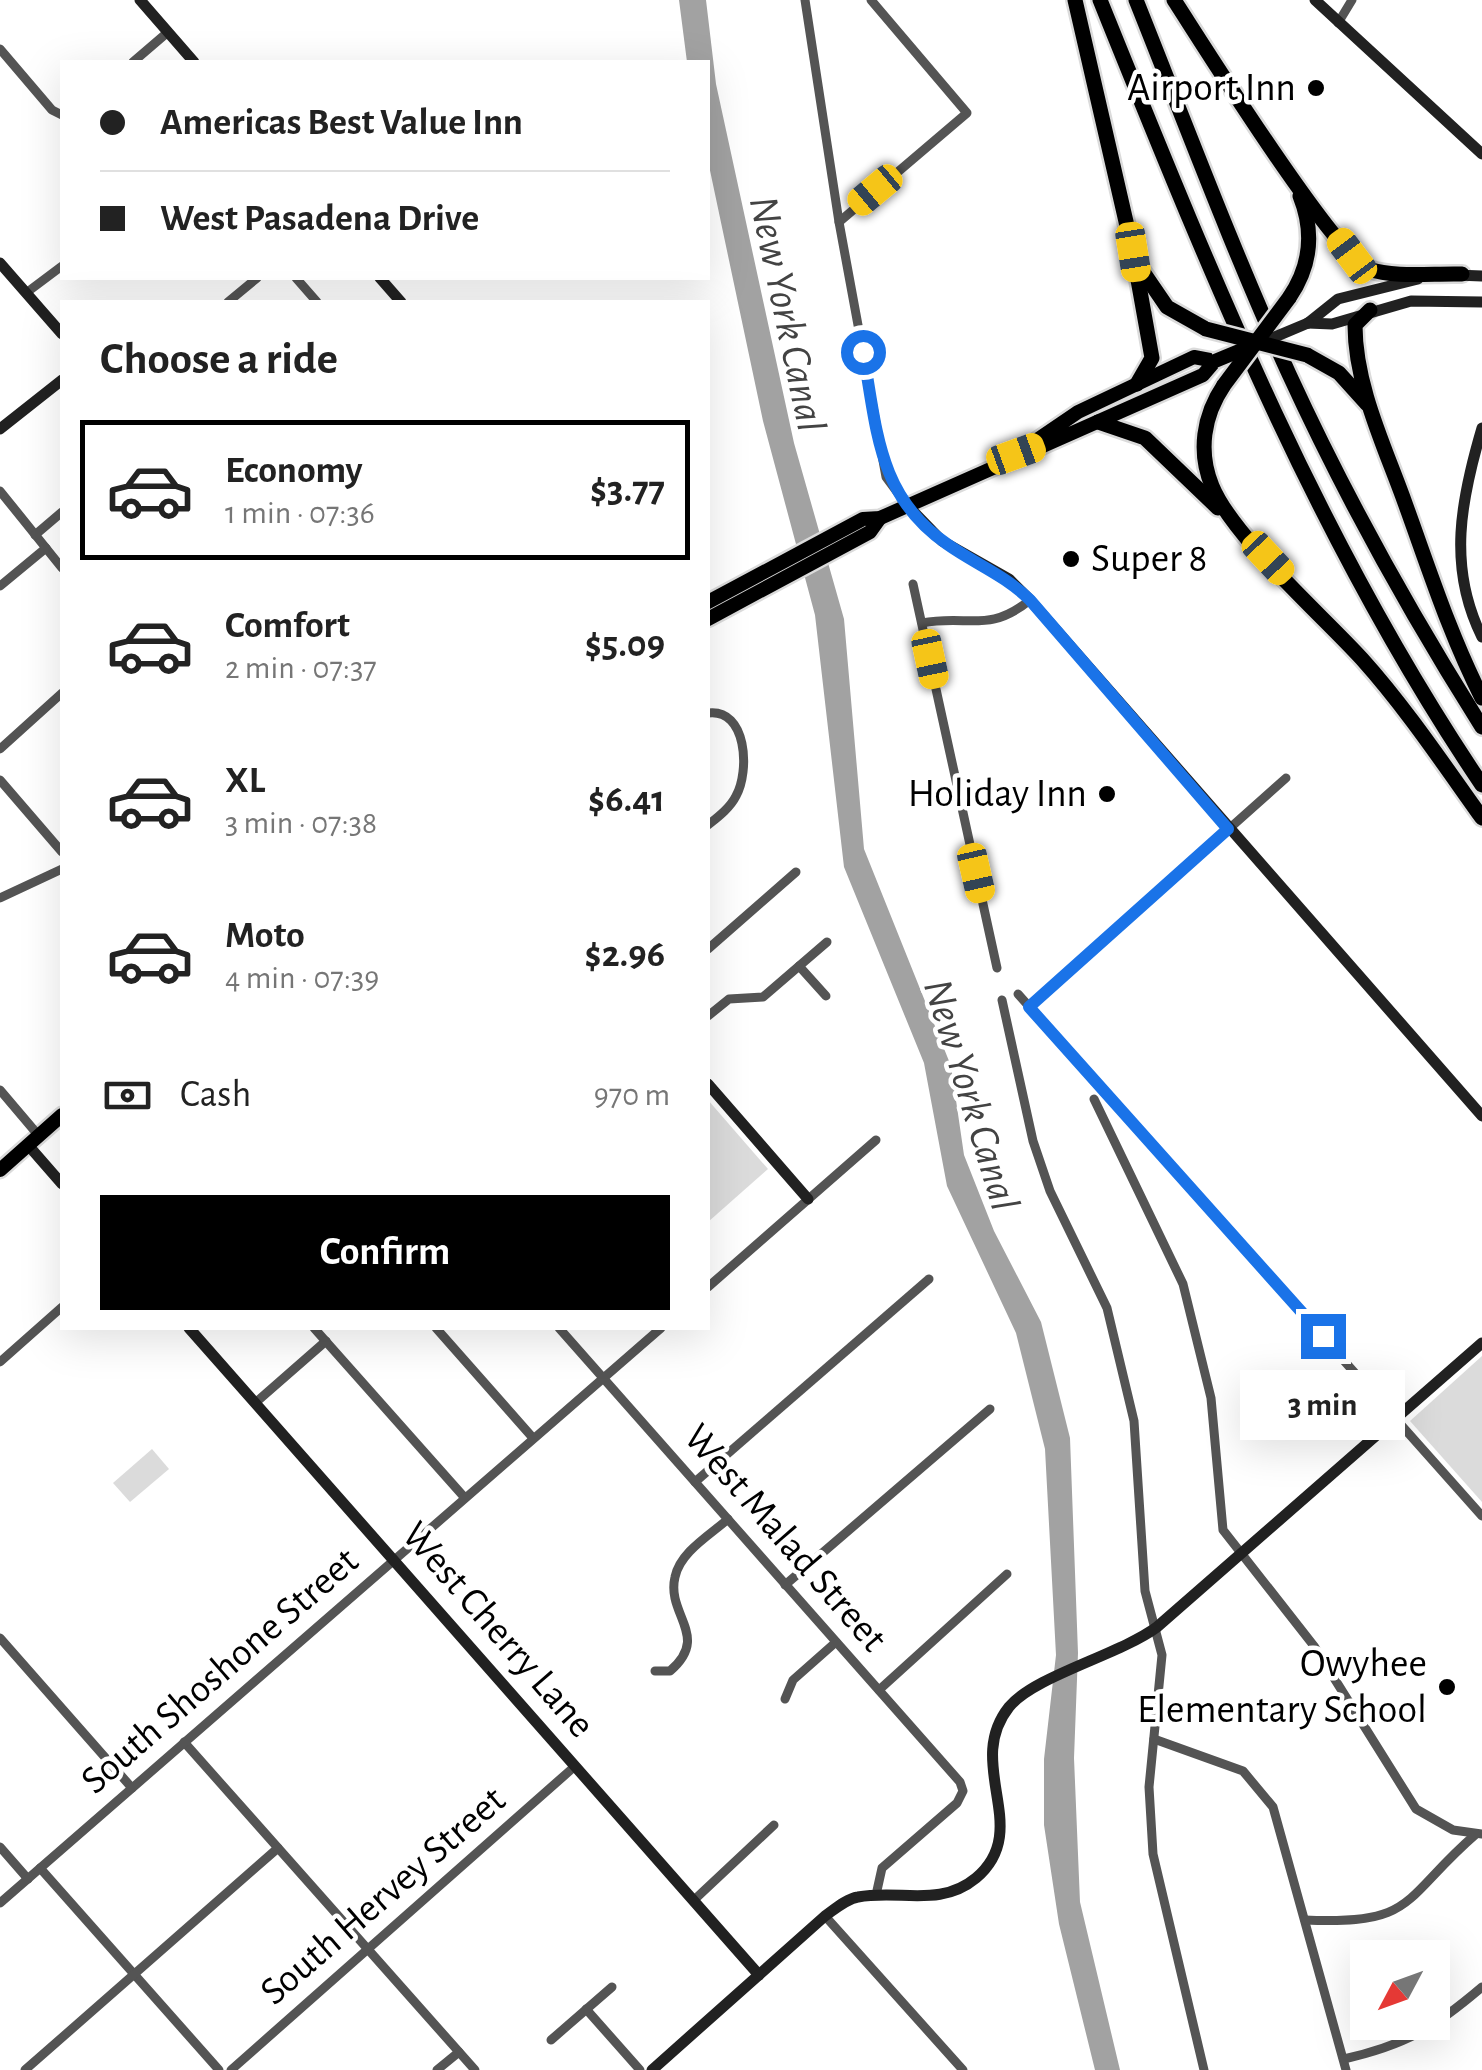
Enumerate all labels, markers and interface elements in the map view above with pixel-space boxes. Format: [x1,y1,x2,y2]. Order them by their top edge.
place label: Airport Inn [1127,68,1296,108]
marker: Airport Inn [1305,77,1327,99]
text: Americas Best Value Inn [160,104,523,142]
car [842,159,908,221]
water label: New York Canal [742,192,832,436]
text: West Pasadena Drive [160,200,479,238]
car [1113,220,1153,284]
car [1322,223,1382,289]
route start [841,330,886,375]
text: Choose a ride [100,337,338,382]
car [983,430,1049,478]
icon: car [105,445,195,535]
text: Economy [225,452,363,490]
text: $3.77 [590,471,665,509]
text: 1 min · 07:36 [225,497,375,529]
car [1237,526,1299,590]
place label: Super 8 [1091,539,1208,579]
marker: Super 8 [1060,548,1082,570]
icon: car [105,600,195,690]
text: Comfort [225,607,350,645]
text: $5.09 [585,626,665,664]
car [909,627,951,691]
text: 2 min · 07:37 [225,652,377,684]
icon: car [105,755,195,845]
text: XL [225,762,265,800]
place label: Holiday Inn [908,774,1087,814]
text: $6.41 [588,781,665,819]
marker: Holiday Inn [1096,783,1118,805]
text: 3 min · 07:38 [225,807,377,839]
car [955,840,997,906]
icon: car [105,910,195,1000]
text: Moto [225,917,305,955]
text: $2.96 [585,936,665,974]
text: 4 min · 07:39 [225,962,379,994]
water label: New York Canal [916,974,1026,1216]
icon: cash [100,1068,155,1123]
text: Cash [180,1076,251,1114]
text: 970 m [594,1079,670,1111]
button: Confirm [100,1195,670,1310]
route end [1301,1314,1346,1359]
callout: 3 min [1240,1371,1406,1441]
text: 3 min [1288,1389,1357,1421]
street label: West Malad Street [676,1417,894,1659]
street label: West Cherry Lane [394,1515,602,1745]
street label: South Shoshone Street [74,1540,366,1802]
place label: Owyhee Elementary School [1137,1644,1427,1730]
marker: Owyhee Elementary School [1436,1676,1458,1698]
street label: South Hervey Street [253,1779,513,2013]
north arrow [1350,1940,1450,2040]
map controls [1350,1940,1450,2040]

